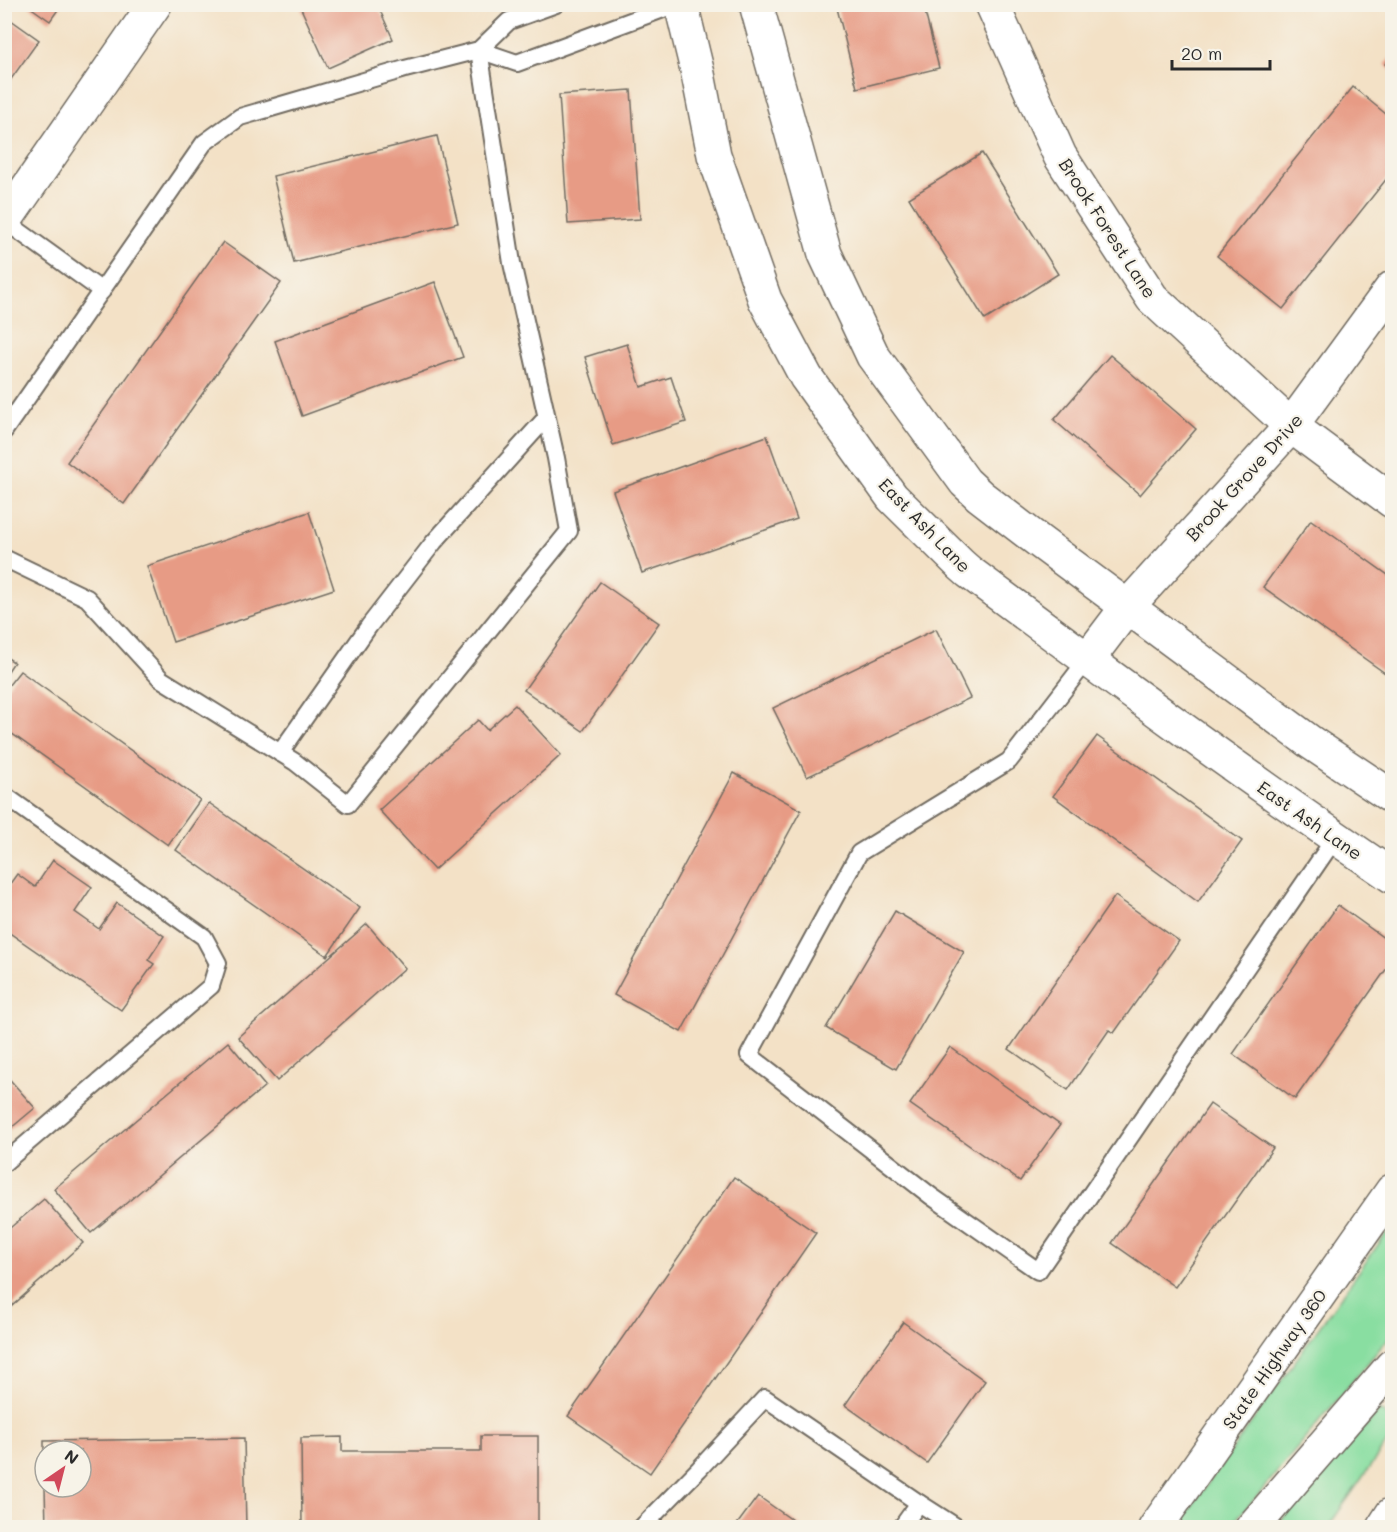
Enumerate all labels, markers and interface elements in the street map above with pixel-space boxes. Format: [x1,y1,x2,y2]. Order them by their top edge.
scale bar [1172,33,1270,71]
text: 20 m [1181,41,1222,65]
street label: Brook Forest Lane [1054,154,1162,302]
street label: Brook Grove Drive [1180,408,1308,546]
street label: East Ash Lane [874,472,976,578]
street label: East Ash Lane [1253,775,1367,865]
street label: State Highway 360 [1217,1284,1331,1434]
north arrow [33,1439,93,1499]
text: N [61,1444,83,1468]

